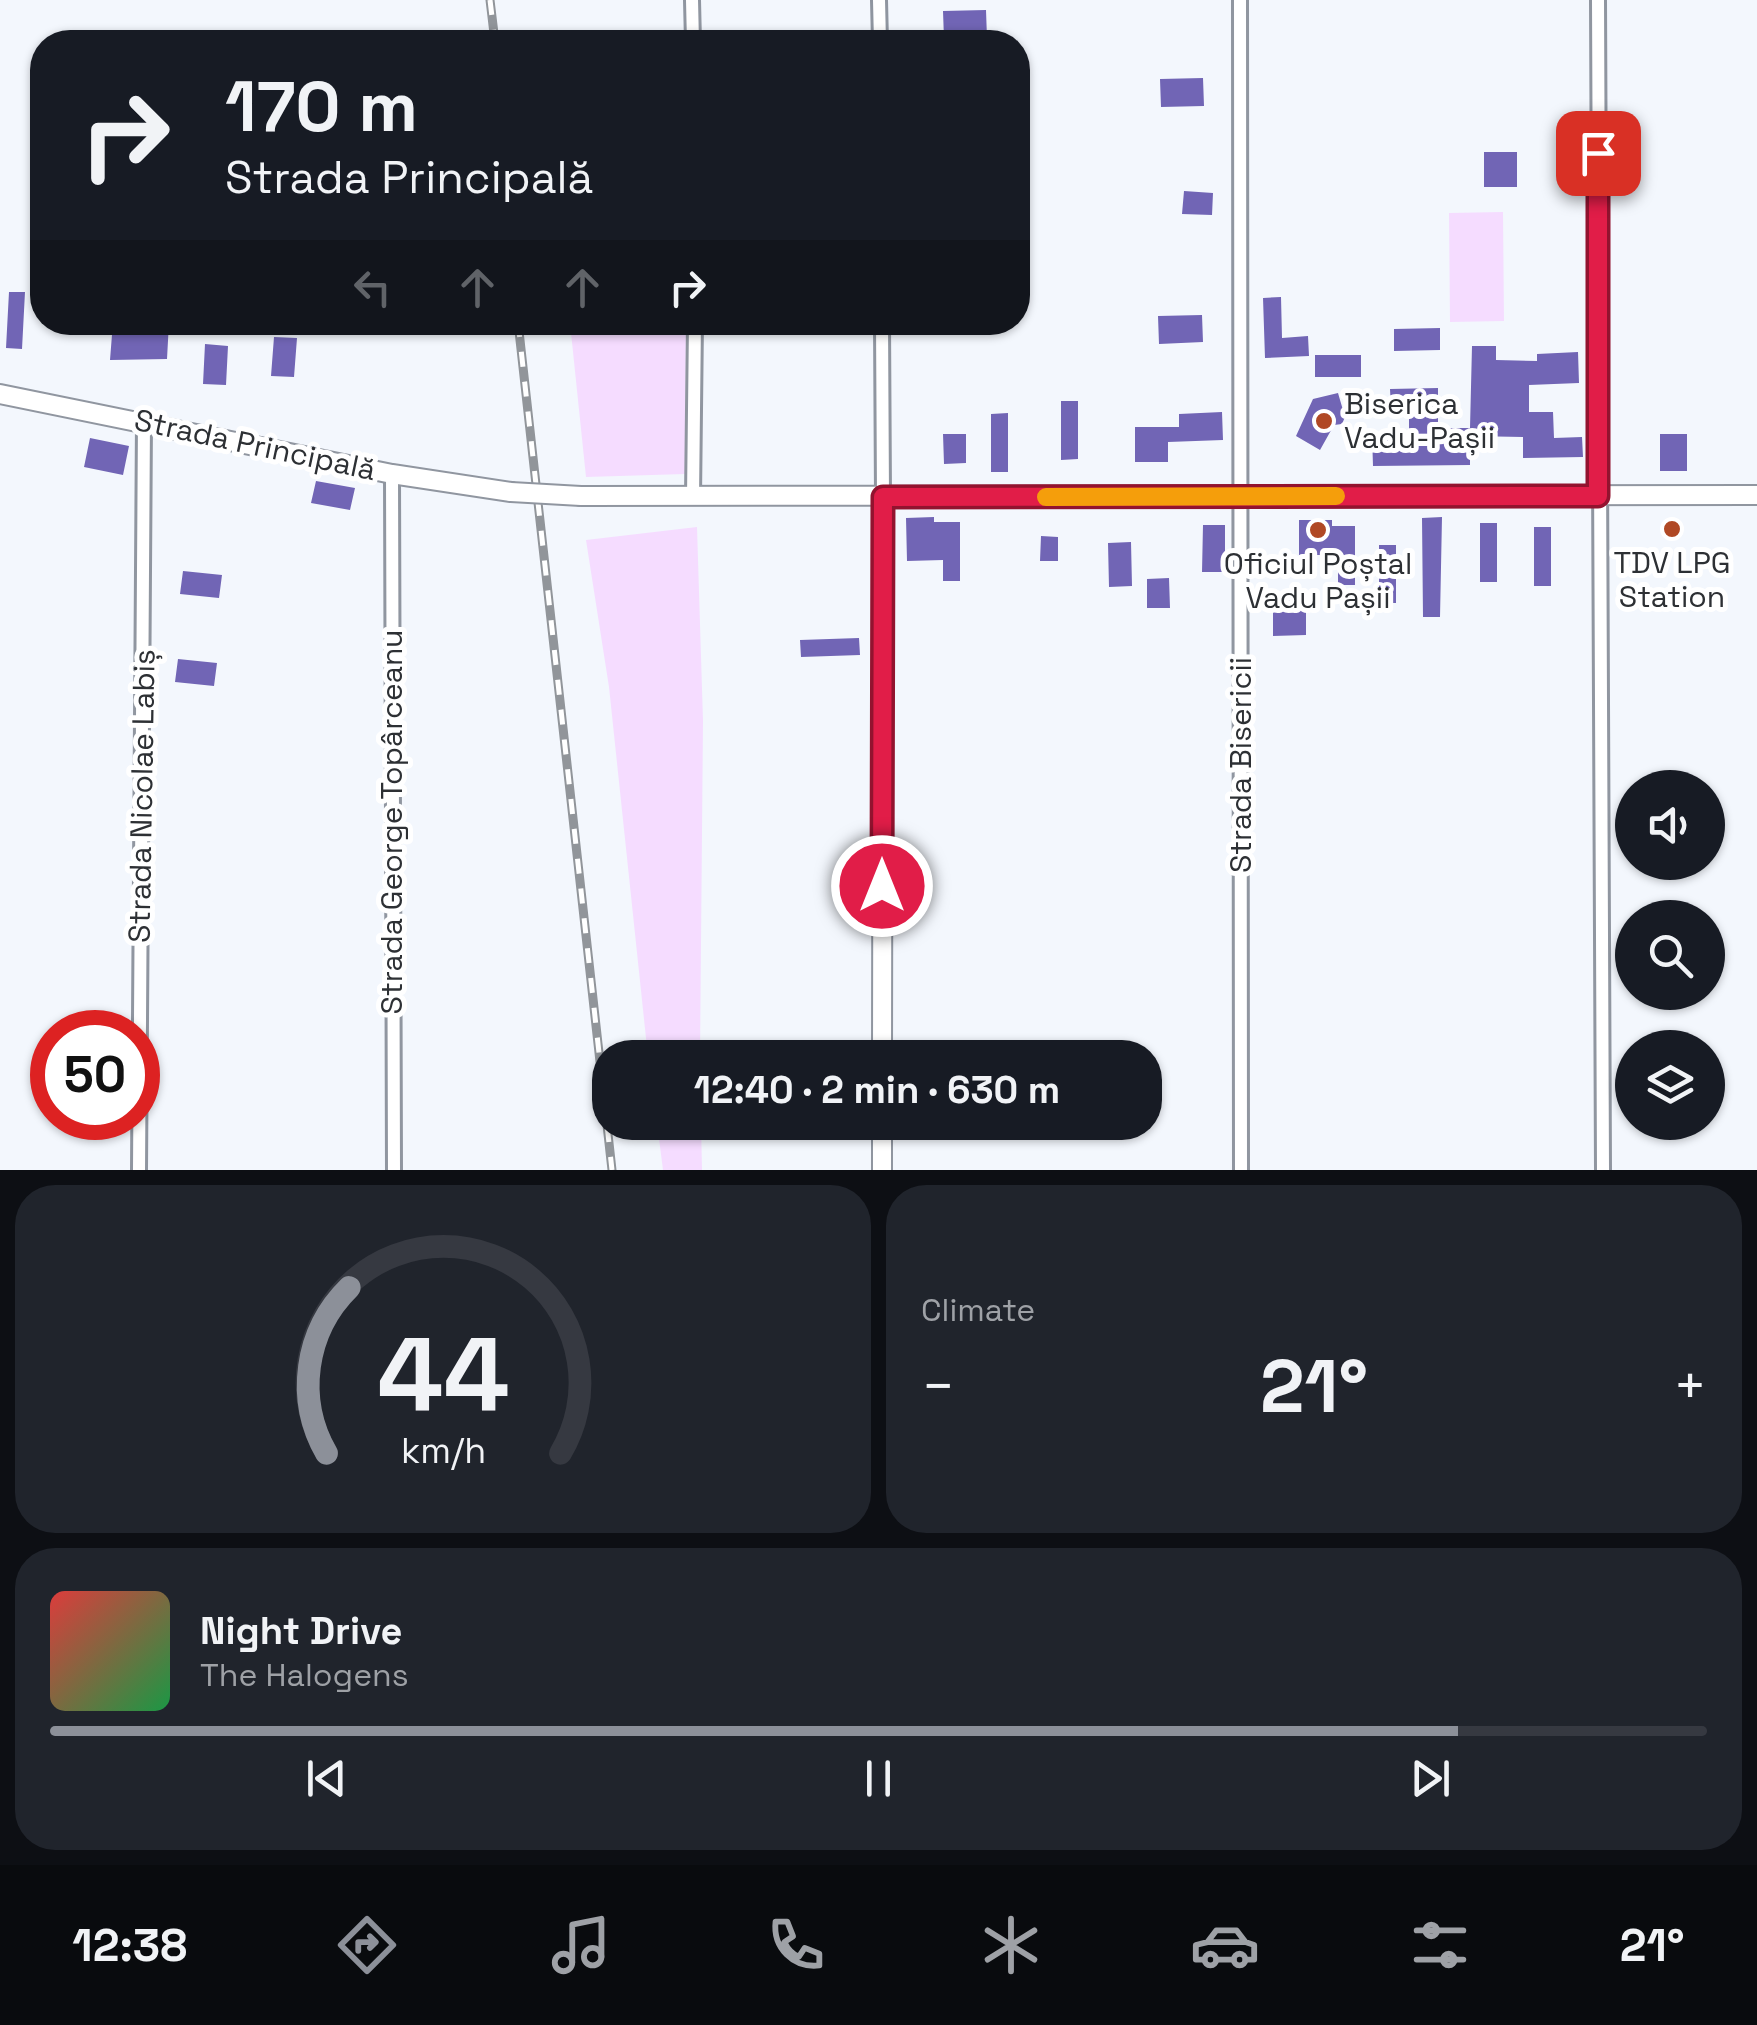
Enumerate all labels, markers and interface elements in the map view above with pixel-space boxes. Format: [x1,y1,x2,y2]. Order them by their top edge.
text: 170 m [225,62,418,151]
icon: right [60,70,190,200]
pin [1556,111,1641,196]
icon: arrive [1571,126,1626,181]
text: Strada Principală [225,149,593,206]
icon: left [345,260,400,315]
icon: ahead [450,260,505,315]
icon: ahead [555,260,610,315]
icon: right [660,260,715,315]
place label: Biserica Vadu-Pașii [1344,384,1495,457]
street label: Strada Principală [131,400,379,489]
marker: Biserica Vadu-Pașii [1313,410,1335,432]
marker: TDV LPG Station [1661,518,1683,540]
marker: Oficiul Poștal Vadu Pașii [1307,519,1329,541]
place label: TDV LPG Station [1613,543,1731,616]
place label: Oficiul Poștal Vadu Pașii [1224,544,1412,617]
street label: Strada George Topârceanu [372,630,411,1014]
street label: Strada Nicolae Labiș [119,649,164,943]
street label: Strada Bisericii [1221,657,1260,873]
map controls [1615,770,1725,1140]
button: sound [1615,770,1725,880]
position arrow [830,834,934,938]
button: search [1615,900,1725,1010]
speed limit sign: 50 [30,1010,160,1140]
button: layers [1615,1030,1725,1140]
text: 12:40 · 2 min · 630 m [694,1066,1060,1114]
text: Climate [921,1290,1035,1330]
text: 44 [377,1309,509,1441]
text: 21° [1260,1338,1368,1434]
text: − [921,1351,955,1421]
text: + [1673,1351,1707,1421]
text: km/h [400,1428,486,1473]
text: Night Drive [200,1607,402,1655]
text: The Halogens [200,1655,409,1695]
icon: previous [299,1751,354,1806]
icon: pause [851,1751,906,1806]
icon: next [1403,1751,1458,1806]
icon: directions [332,1910,402,1980]
icon: music [546,1910,616,1980]
icon: phone [761,1910,831,1980]
icon: climate [976,1910,1046,1980]
icon: car [1190,1910,1260,1980]
icon: filters [1405,1910,1475,1980]
text: 12:38 [72,1917,187,1974]
text: 21° [1620,1917,1685,1974]

